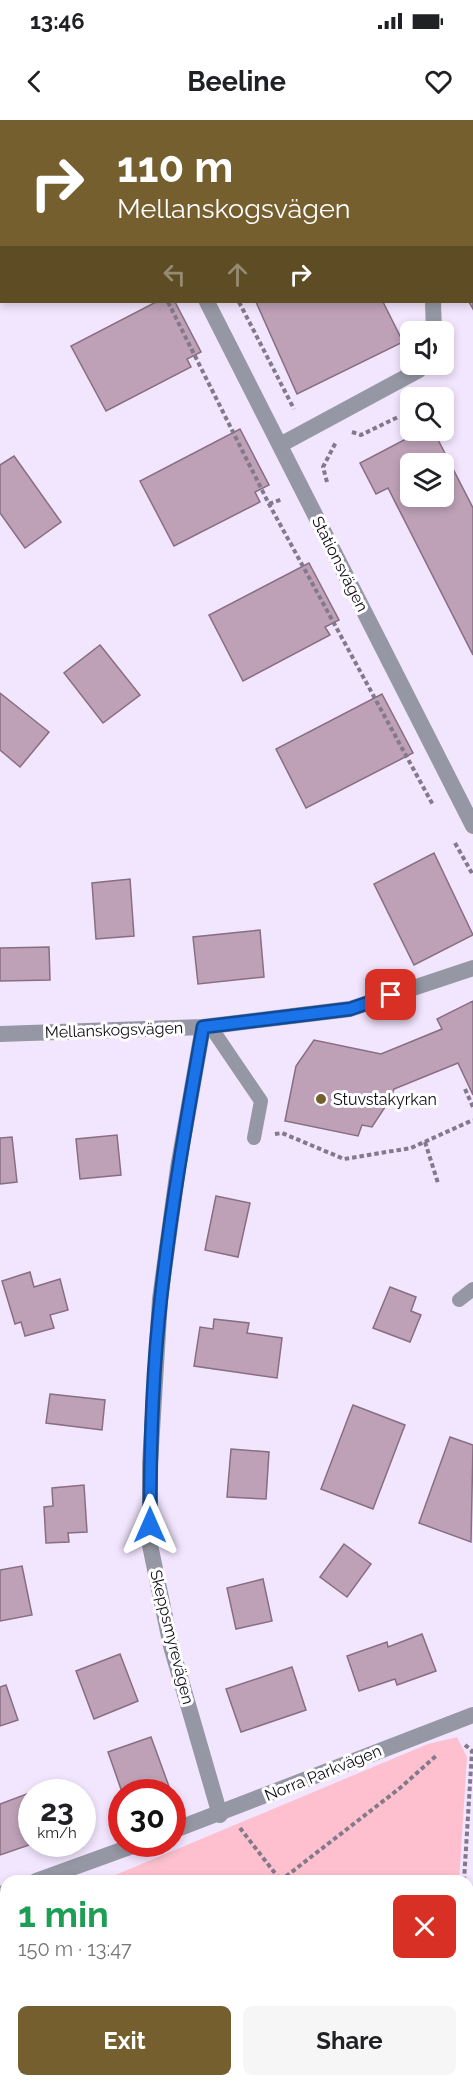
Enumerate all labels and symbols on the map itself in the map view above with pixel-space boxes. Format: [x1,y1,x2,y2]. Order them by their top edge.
street label: Stationsvägen [308,513,372,615]
pin [365,969,416,1020]
street label: Mellanskogsvägen [44,1018,184,1042]
place label: Stuvstakyrkan [333,1090,437,1109]
marker: Stuvstakyrkan [314,1092,328,1106]
position arrow [118,1493,182,1557]
street label: Skeppsmyrevägen [146,1568,198,1706]
street label: Norra Parkvägen [262,1741,384,1805]
speed limit sign: 30 [108,1779,186,1857]

